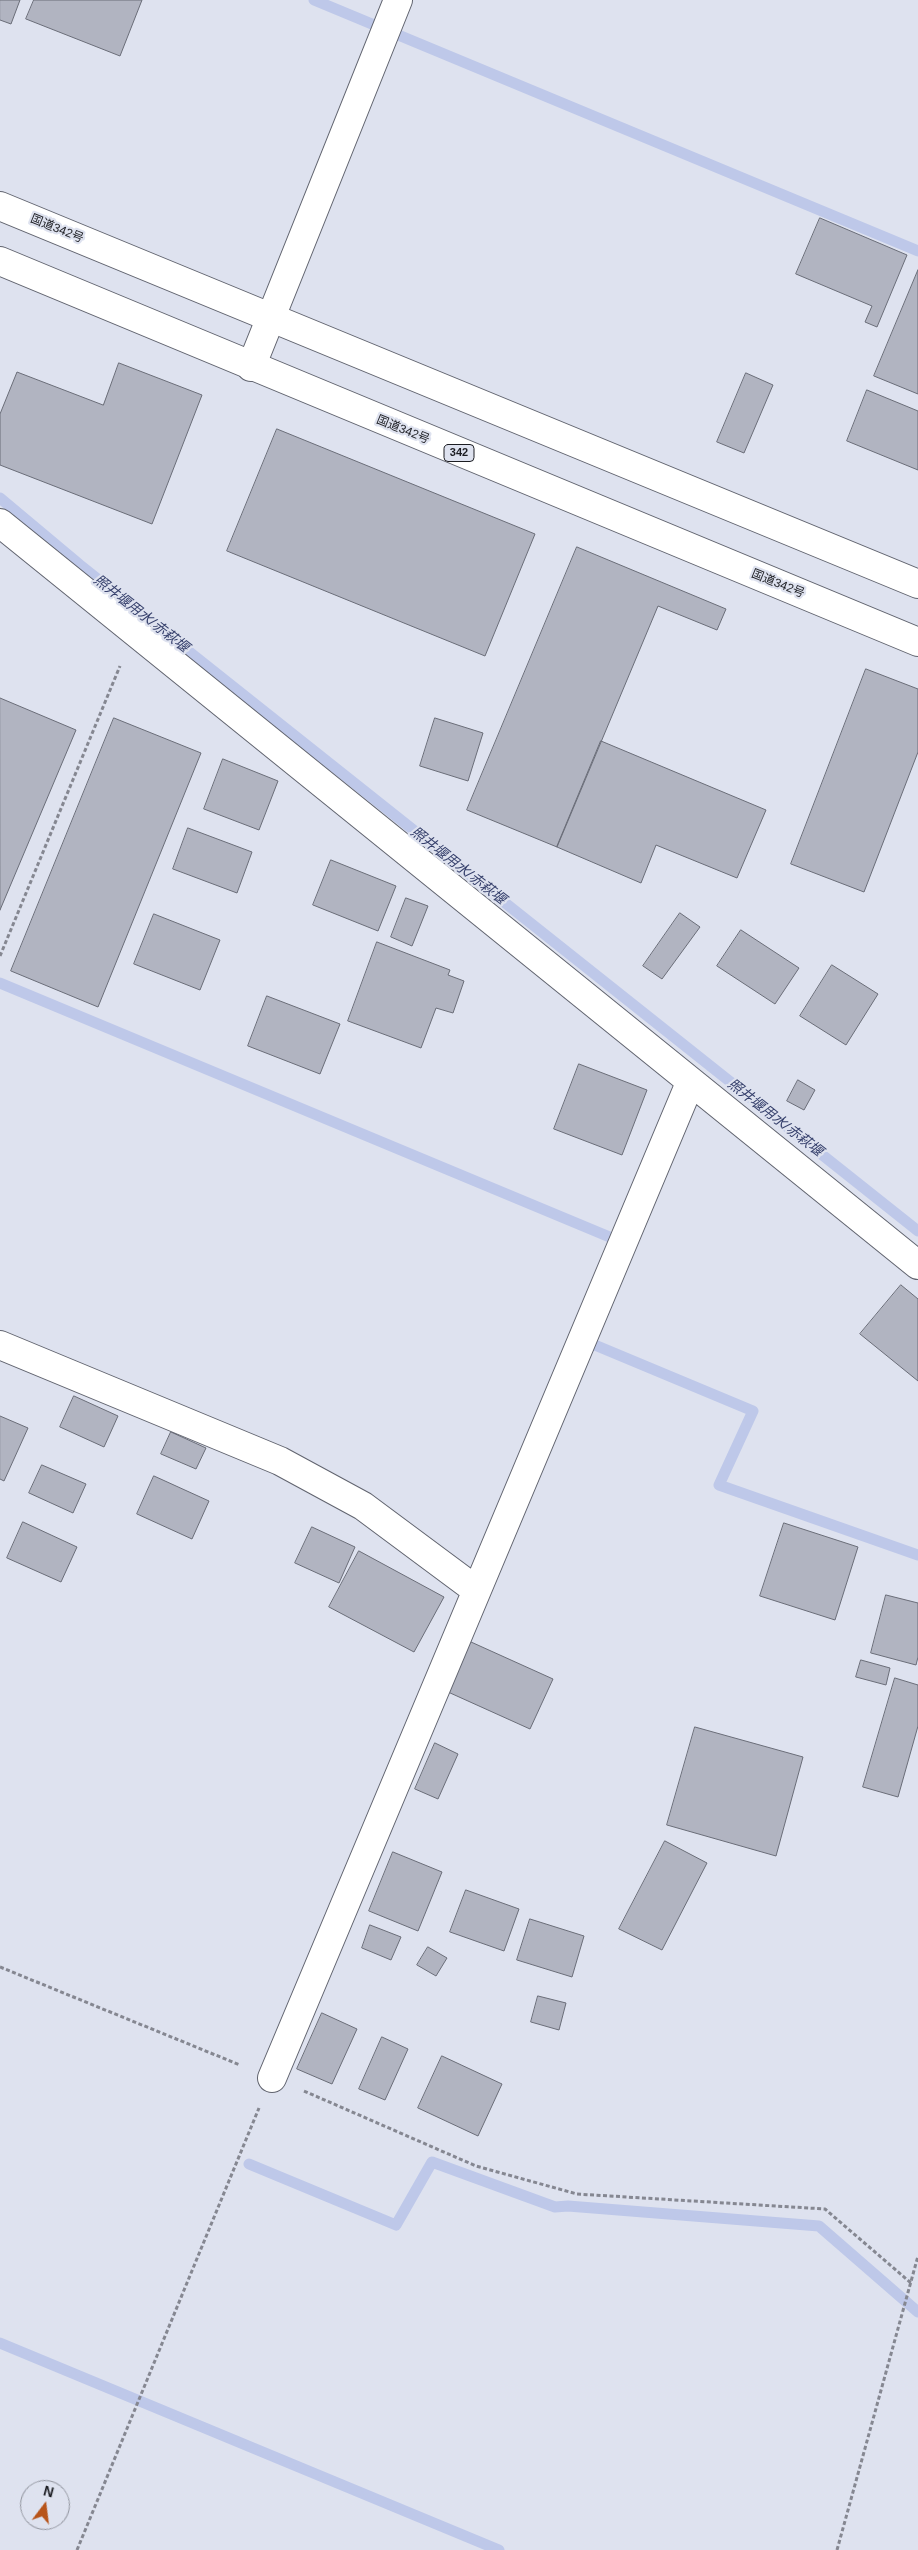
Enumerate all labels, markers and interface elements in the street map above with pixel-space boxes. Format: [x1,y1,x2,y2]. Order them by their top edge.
street label: 国道342号 [28,212,86,246]
street label: 国道342号 [374,413,432,447]
road number: 342 [444,444,474,462]
street label: 国道342号 [749,567,807,601]
water label: 照井堰用水/赤萩堰 [90,572,192,656]
water label: 照井堰用水/赤萩堰 [407,824,509,908]
water label: 照井堰用水/赤萩堰 [724,1076,826,1160]
north arrow [20,2480,70,2530]
text: N [42,2482,56,2501]

